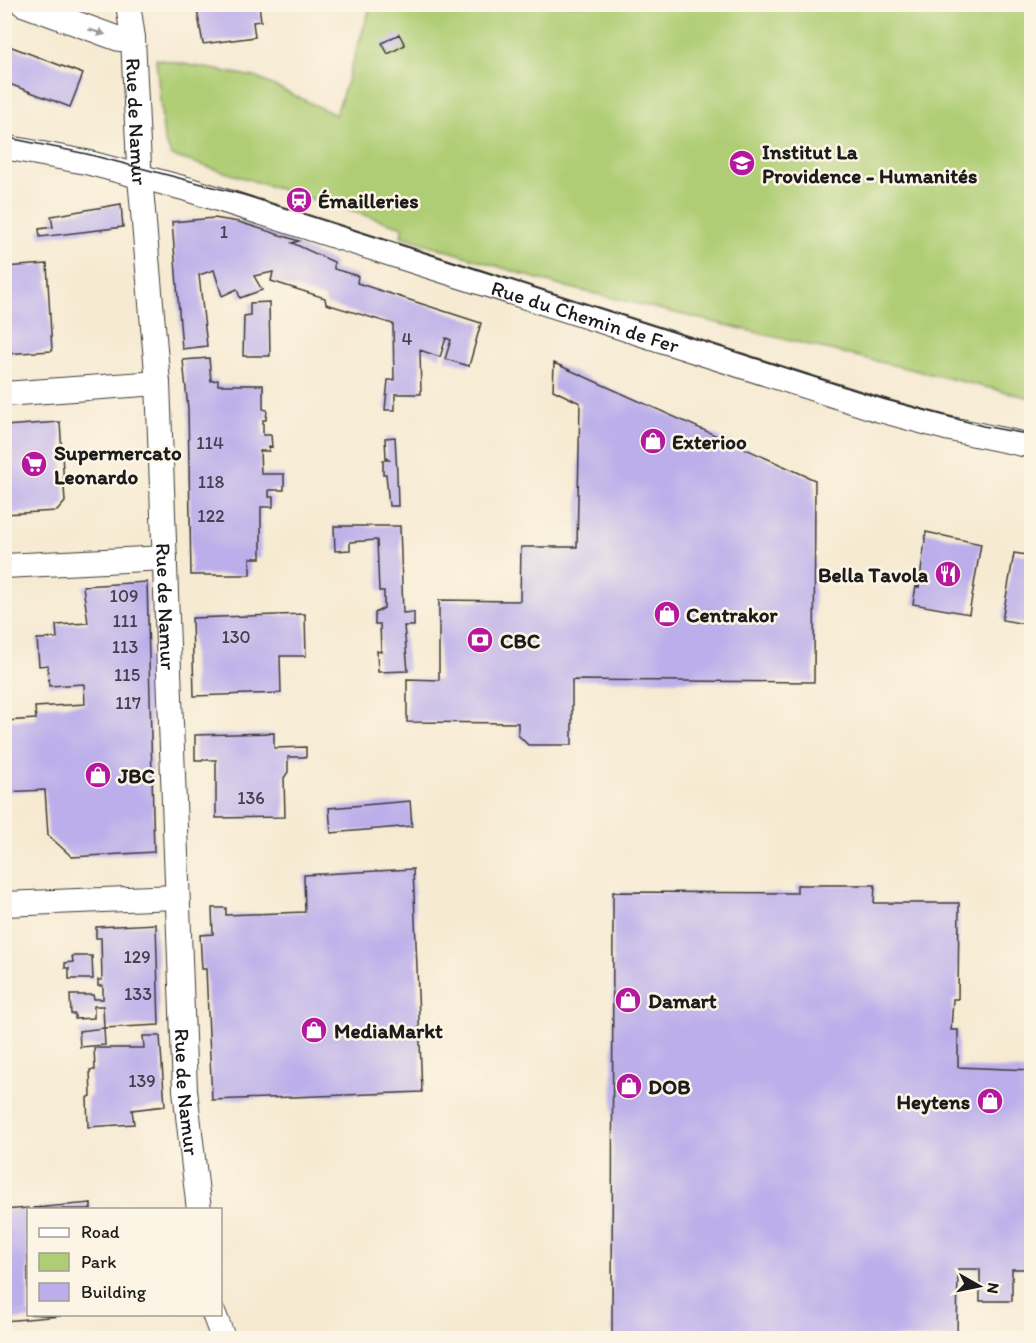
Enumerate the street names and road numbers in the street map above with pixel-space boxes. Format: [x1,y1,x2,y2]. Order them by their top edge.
street label: Rue de Namur [121,57,153,187]
street label: Rue du Chemin de Fer [488,274,683,358]
street label: Rue de Namur [152,542,181,671]
street label: Rue de Namur [170,1028,205,1157]

